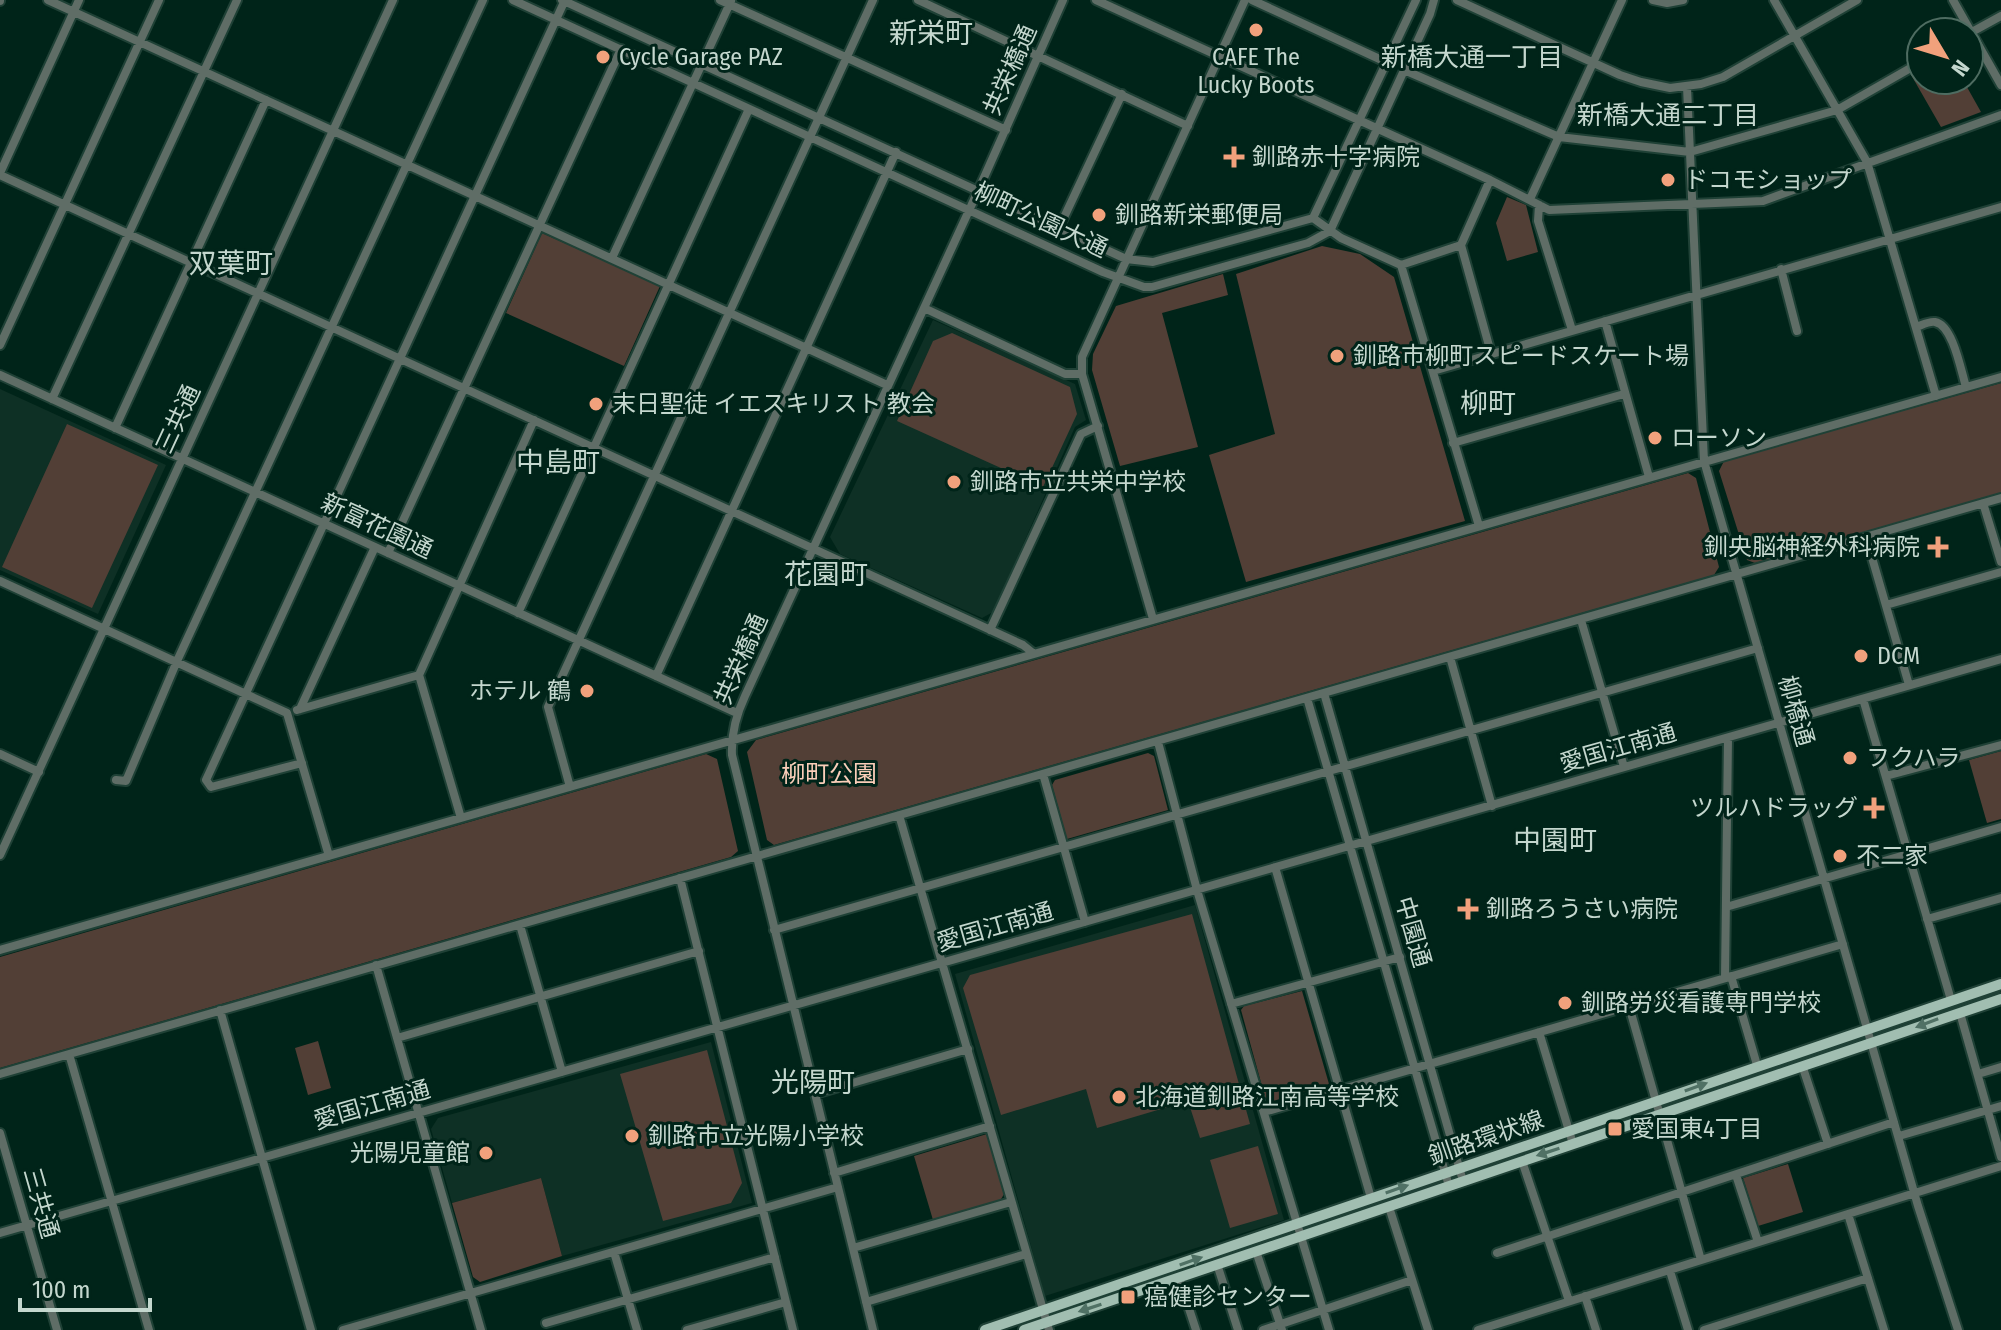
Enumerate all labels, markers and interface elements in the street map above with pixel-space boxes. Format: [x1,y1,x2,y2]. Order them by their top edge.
north arrow [1905,16,1985,96]
district label: 新栄町 [889,17,973,50]
street label: 共栄橋通 [978,20,1042,120]
marker: CAFE The Lucky Boots [1247,21,1265,39]
district label: 新橋大通一丁目 [1381,42,1563,73]
place label: Cycle Garage PAZ [619,43,783,71]
place label: CAFE The Lucky Boots [1197,43,1315,99]
marker: Cycle Garage PAZ [594,48,612,66]
text: N [1946,54,1975,82]
district label: 新橋大通二丁目 [1577,100,1759,131]
place label: 釧路赤十字病院 [1252,143,1420,171]
marker: 釧路赤十字病院 [1223,146,1245,168]
place label: ドコモショップ [1684,166,1852,194]
marker: ドコモショップ [1659,171,1677,189]
street label: 柳町公園大通 [970,177,1112,263]
place label: 釧路新栄郵便局 [1115,201,1283,229]
marker: 釧路新栄郵便局 [1090,206,1108,224]
district label: 双葉町 [189,247,273,280]
place label: 釧路市柳町スピードスケート場 [1353,342,1689,370]
marker: 釧路市柳町スピードスケート場 [1328,347,1346,365]
street label: 三共通 [150,380,206,458]
district label: 柳町 [1460,387,1516,420]
place label: 末日聖徒 イエスキリスト 教会 [612,390,935,418]
marker: 末日聖徒 イエスキリスト 教会 [587,395,605,413]
place label: ローソン [1671,424,1767,452]
marker: ローソン [1646,429,1664,447]
district label: 中島町 [516,446,600,479]
place label: 釧路市立共栄中学校 [970,468,1186,496]
marker: 釧路市立共栄中学校 [945,473,963,491]
street label: 新富花園通 [317,488,437,564]
place label: 釧央脳神経外科病院 [1704,533,1920,561]
marker: 釧央脳神経外科病院 [1927,536,1949,558]
district label: 花園町 [784,558,868,591]
street label: 共栄橋通 [709,609,773,709]
place label: DCM [1877,642,1920,670]
marker: DCM [1852,647,1870,665]
street label: 柳橋通 [1773,673,1819,749]
place label: ホテル 鶴 [469,677,571,705]
marker: ホテル 鶴 [578,682,596,700]
street label: 愛国江南通 [1556,718,1680,778]
place label: フクハラ [1866,744,1961,772]
marker: フクハラ [1841,749,1859,767]
park label: 柳町公園 [781,760,877,788]
place label: ツルハドラッグ [1690,794,1858,822]
marker: ツルハドラッグ [1865,799,1883,817]
district label: 中園町 [1513,824,1597,857]
place label: 不二家 [1856,842,1928,870]
marker: 不二家 [1831,847,1849,865]
street label: 中園通 [1390,894,1436,970]
place label: 釧路ろうさい病院 [1486,895,1678,923]
street label: 愛国江南通 [933,897,1057,957]
marker: 釧路ろうさい病院 [1457,898,1479,920]
place label: 釧路労災看護専門学校 [1581,989,1821,1017]
marker: 釧路労災看護専門学校 [1556,994,1574,1012]
one-way arrow [1915,1017,1939,1030]
district label: 光陽町 [771,1066,855,1099]
street label: 愛国江南通 [310,1075,434,1135]
one-way arrow [1684,1081,1708,1093]
place label: 北海道釧路江南高等学校 [1135,1083,1399,1111]
marker: 北海道釧路江南高等学校 [1110,1088,1128,1106]
street label: 釧路環状線 [1425,1105,1547,1171]
place label: 愛国東4丁目 [1631,1115,1763,1143]
marker: 愛国東4丁目 [1606,1120,1624,1138]
place label: 釧路市立光陽小学校 [648,1122,864,1150]
marker: 釧路市立光陽小学校 [623,1127,641,1145]
place label: 光陽児童館 [350,1139,470,1167]
marker: 光陽児童館 [477,1144,495,1162]
one-way arrow [1536,1146,1560,1159]
street label: 三共通 [18,1165,64,1241]
one-way arrow [1386,1183,1410,1195]
one-way arrow [1179,1254,1203,1266]
scale bar [20,1262,150,1312]
text: 100 m [32,1276,90,1304]
place label: 癌健診センター [1144,1283,1312,1311]
marker: 癌健診センター [1119,1288,1137,1306]
one-way arrow [1078,1302,1102,1314]

